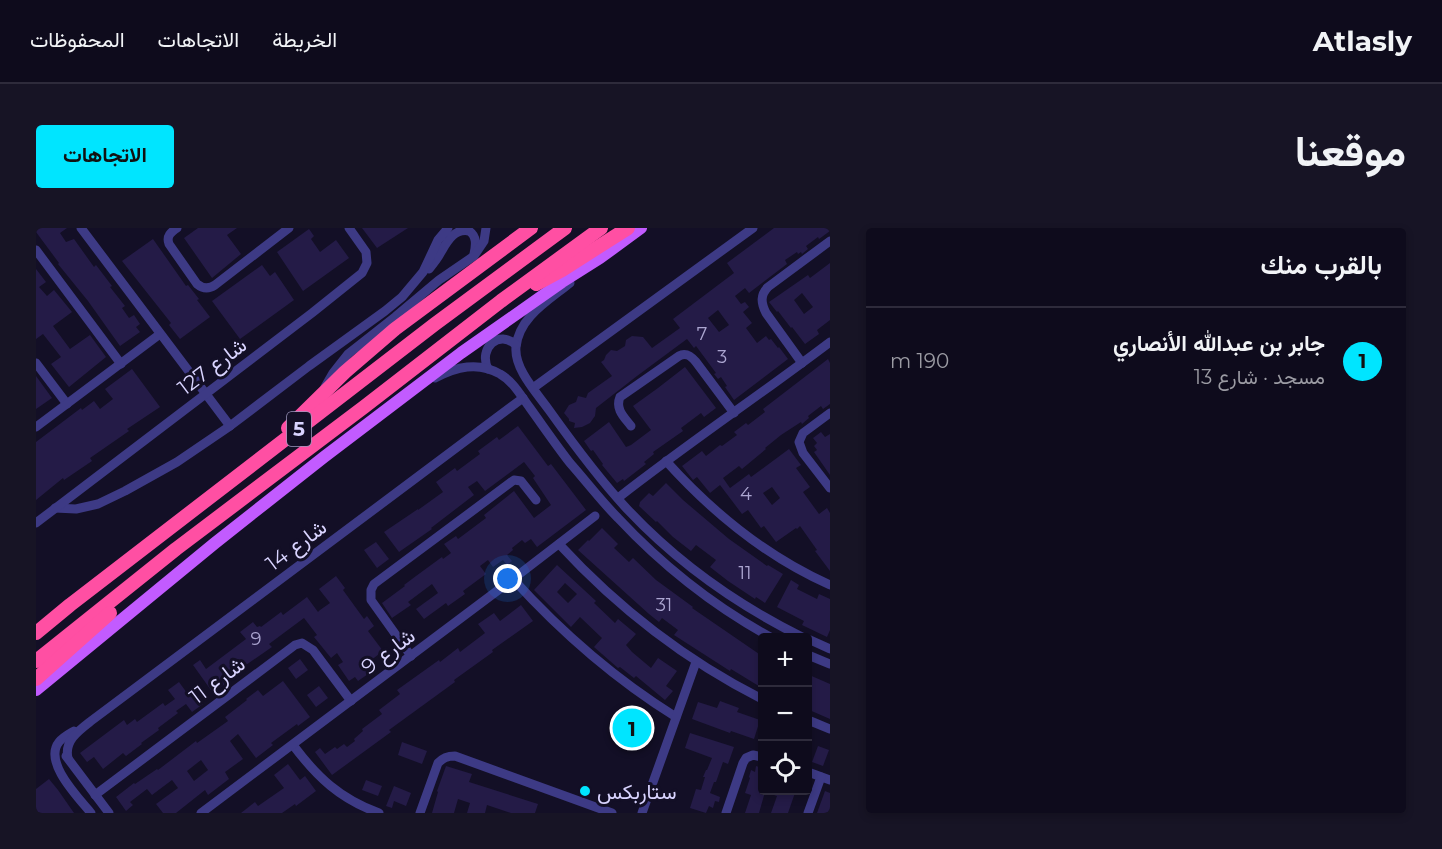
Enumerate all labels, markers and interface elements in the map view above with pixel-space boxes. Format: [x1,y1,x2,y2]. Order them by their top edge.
text: Atlasly [1313,24,1412,58]
text: المحفوظات [30,27,125,52]
text: الاتجاهات [158,27,239,52]
text: الخريطة [272,27,337,52]
button: الاتجاهات [36,125,174,188]
text: موقعنا [1295,125,1406,177]
text: بالقرب منك [1260,249,1382,281]
house number: 7 [697,323,707,345]
text: جابر بن عبدالله الأنصاري [1113,330,1325,357]
street label: شارع 127 [173,332,253,402]
house number: 3 [717,346,727,368]
text: 190 m [890,349,949,373]
text: 1 [1359,349,1366,373]
text: مسجد · شارع 13 [1194,365,1325,389]
road number: 5 [287,412,311,446]
house number: 4 [740,483,752,505]
street label: شارع 14 [261,514,332,577]
house number: 11 [739,562,752,584]
your location [493,564,522,593]
house number: 31 [656,594,672,616]
street label: شارع 9 [356,623,421,681]
house number: 9 [251,628,262,650]
map controls [758,633,812,795]
button: + [758,633,812,687]
street label: شارع 11 [184,651,251,711]
button: − [758,687,812,741]
pin: 1 [612,706,652,750]
button: locate [758,741,812,795]
place label: ستاربكس [597,779,677,805]
marker: ستاربكس [578,784,592,798]

